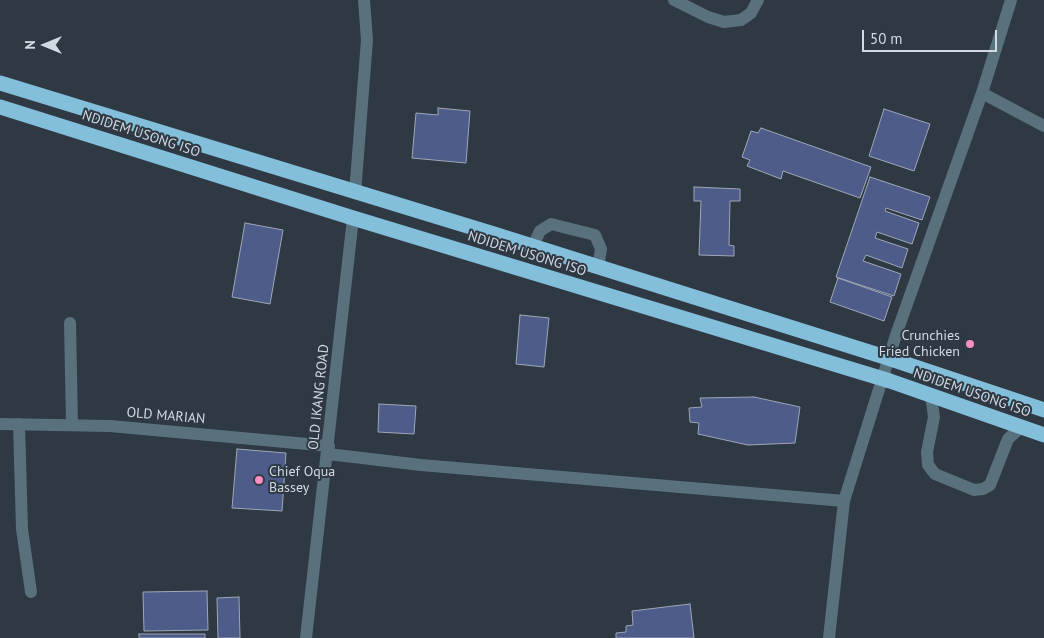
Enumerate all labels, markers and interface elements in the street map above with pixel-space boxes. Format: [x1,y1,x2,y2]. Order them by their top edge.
north arrow [20,20,70,70]
scale bar [864,20,999,52]
text: 50 m [870,29,903,48]
text: N [21,40,39,50]
street label: NDIDEM USONG ISO [80,107,202,161]
street label: NDIDEM USONG ISO [466,228,588,280]
place label: Crunchies Fried Chicken [879,328,960,361]
marker: Crunchies Fried Chicken [964,338,976,350]
street label: OLD IKANG ROAD [305,343,333,451]
street label: NDIDEM USONG ISO [911,365,1033,421]
street label: OLD MARIAN [126,404,206,428]
place label: Chief Oqua Bassey [269,464,335,497]
marker: Chief Oqua Bassey [253,474,265,486]

